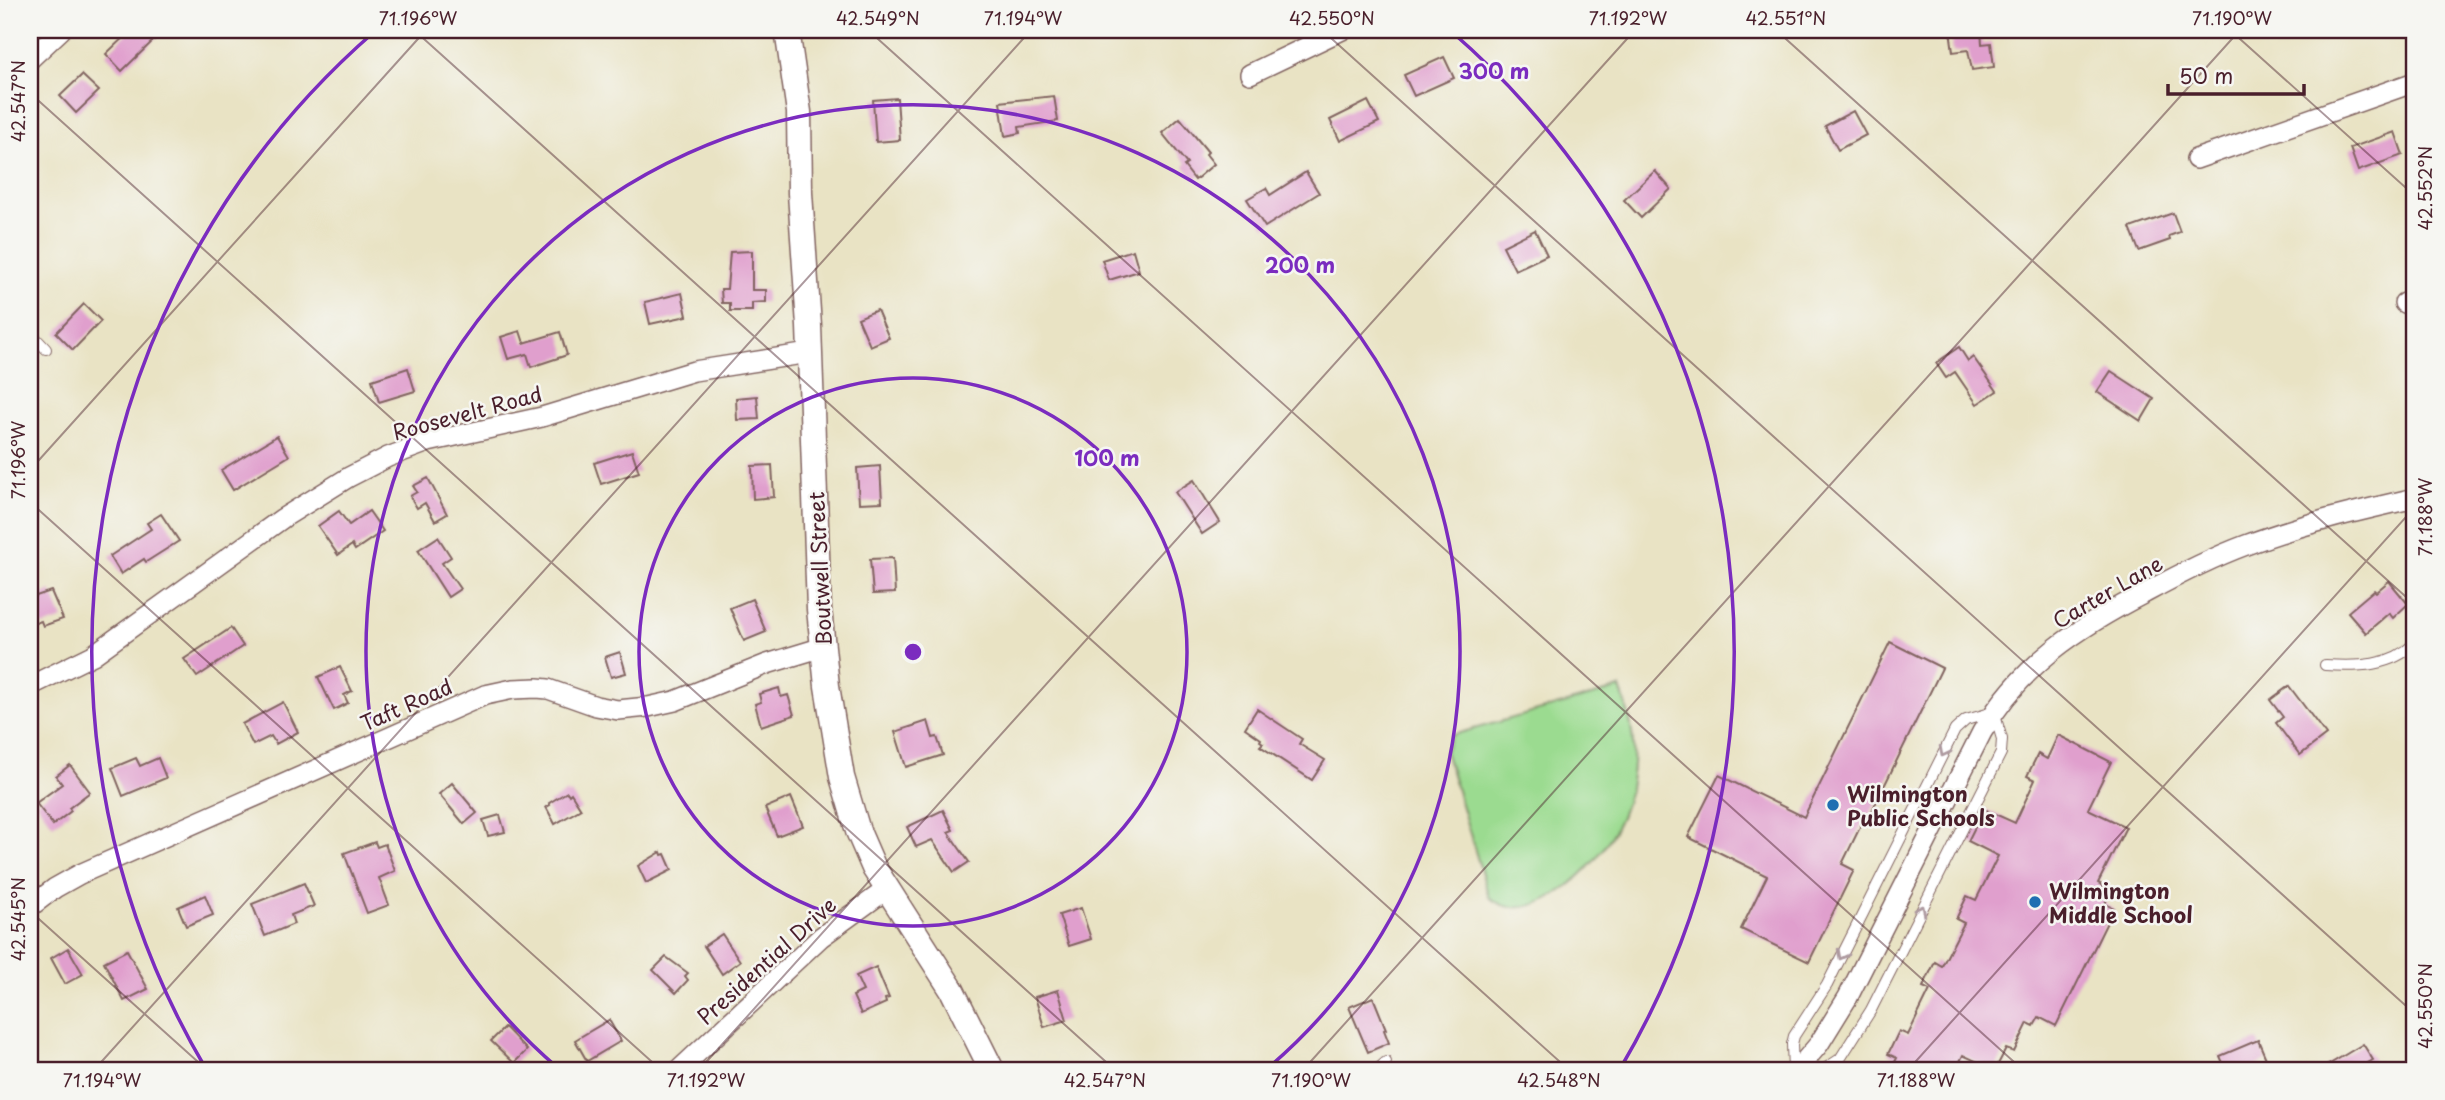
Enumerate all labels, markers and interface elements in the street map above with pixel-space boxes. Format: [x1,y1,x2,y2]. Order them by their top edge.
text: 71.196°W [379,4,458,31]
text: 42.549°N [836,4,920,31]
text: 71.194°W [984,4,1063,31]
text: 42.550°N [1289,4,1375,31]
text: 71.192°W [1589,4,1668,31]
text: 42.551°N [1746,4,1826,31]
text: 71.190°W [2192,4,2272,31]
scale bar [2168,52,2305,96]
text: 300 m [1459,54,1529,86]
text: 50 m [2179,59,2233,91]
text: 42.547°N [4,60,31,142]
text: 42.552°N [2411,146,2438,230]
text: 200 m [1265,248,1335,280]
street label: Roosevelt Road [389,377,545,447]
text: 71.196°W [4,420,31,499]
text: 100 m [1074,441,1140,473]
text: 71.188°W [2411,477,2438,556]
street label: Boutwell Street [799,491,839,647]
street label: Carter Lane [2046,546,2168,636]
centre of rings [901,640,925,664]
street label: Taft Road [355,670,457,738]
one-way arrow [1939,745,1953,757]
place label: Wilmington Public Schools [1847,777,1995,833]
marker: Wilmington Public Schools [1825,797,1841,813]
place label: Wilmington Middle School [2049,874,2193,930]
text: 42.545°N [4,877,31,961]
street label: Presidential Drive [689,889,843,1031]
marker: Wilmington Middle School [2027,894,2043,910]
one-way arrow [1913,905,1927,917]
one-way arrow [1836,948,1850,960]
text: 42.550°N [2411,963,2438,1049]
text: 71.194°W [63,1066,142,1093]
text: 71.192°W [667,1066,746,1093]
text: 42.547°N [1064,1066,1146,1093]
text: 71.190°W [1271,1066,1351,1093]
text: 42.548°N [1517,1066,1601,1093]
text: 71.188°W [1877,1066,1956,1093]

